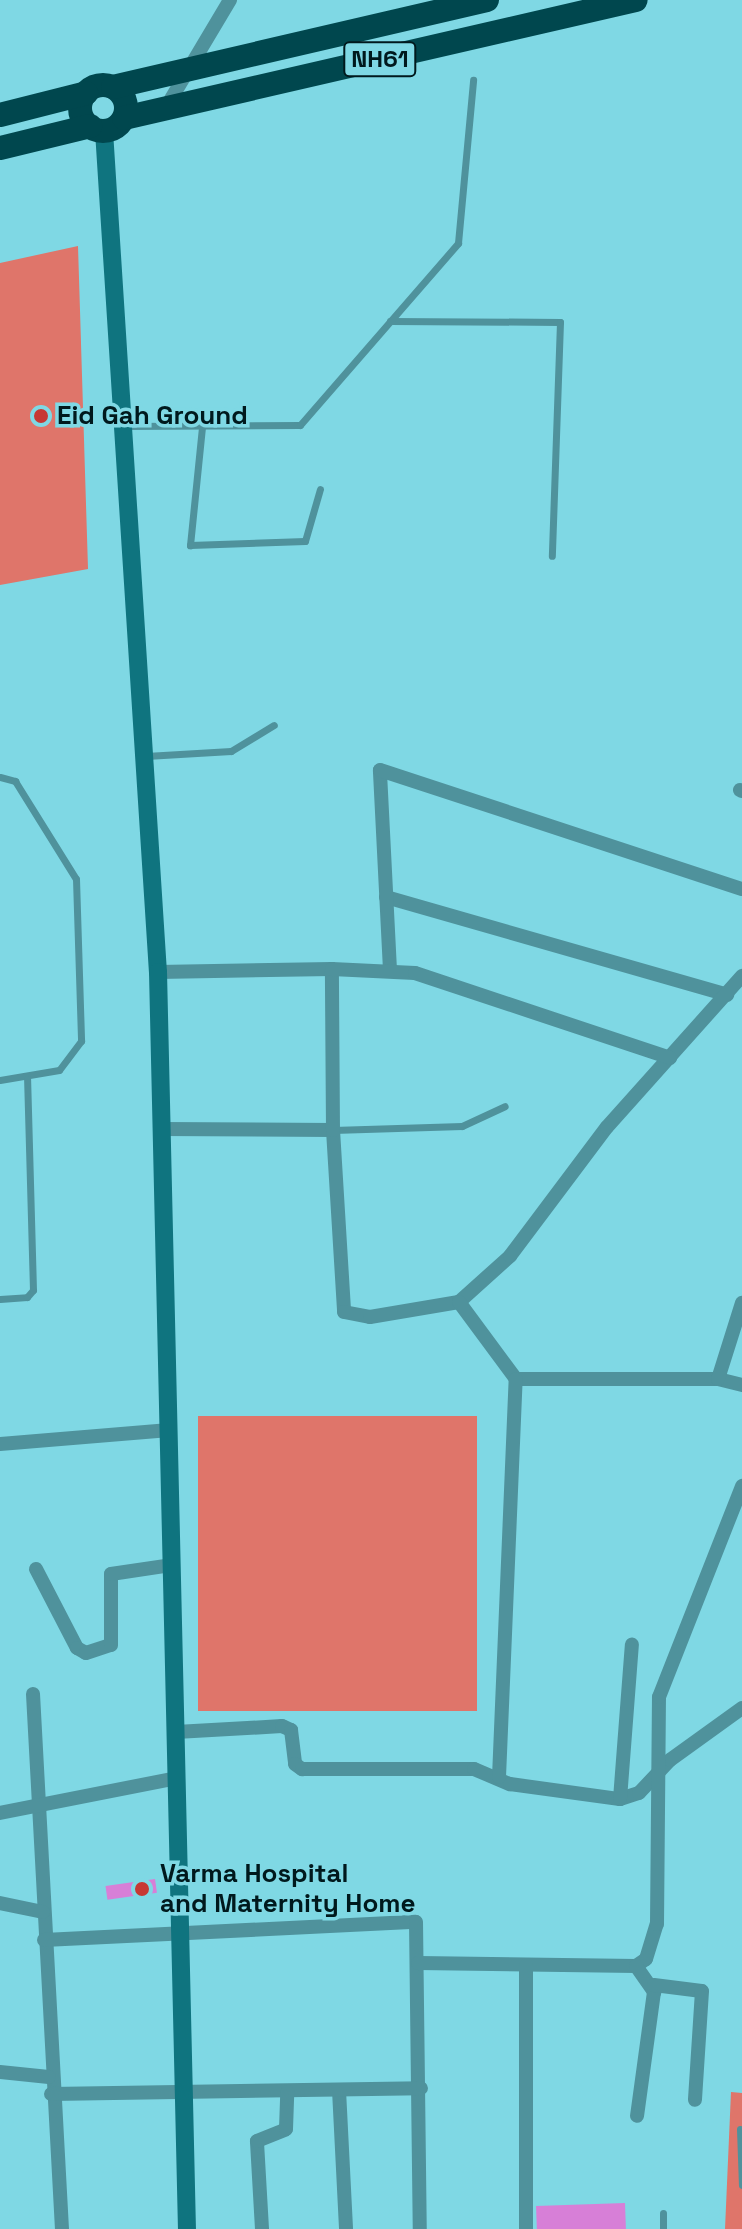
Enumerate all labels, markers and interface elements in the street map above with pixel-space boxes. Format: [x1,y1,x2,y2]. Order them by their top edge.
road number: NH61 [342,39,418,79]
place label: Eid Gah Ground [57,400,248,432]
marker: Eid Gah Ground [32,407,50,425]
place label: Varma Hospital and Maternity Home [160,1858,416,1920]
marker: Varma Hospital and Maternity Home [131,1878,153,1900]

